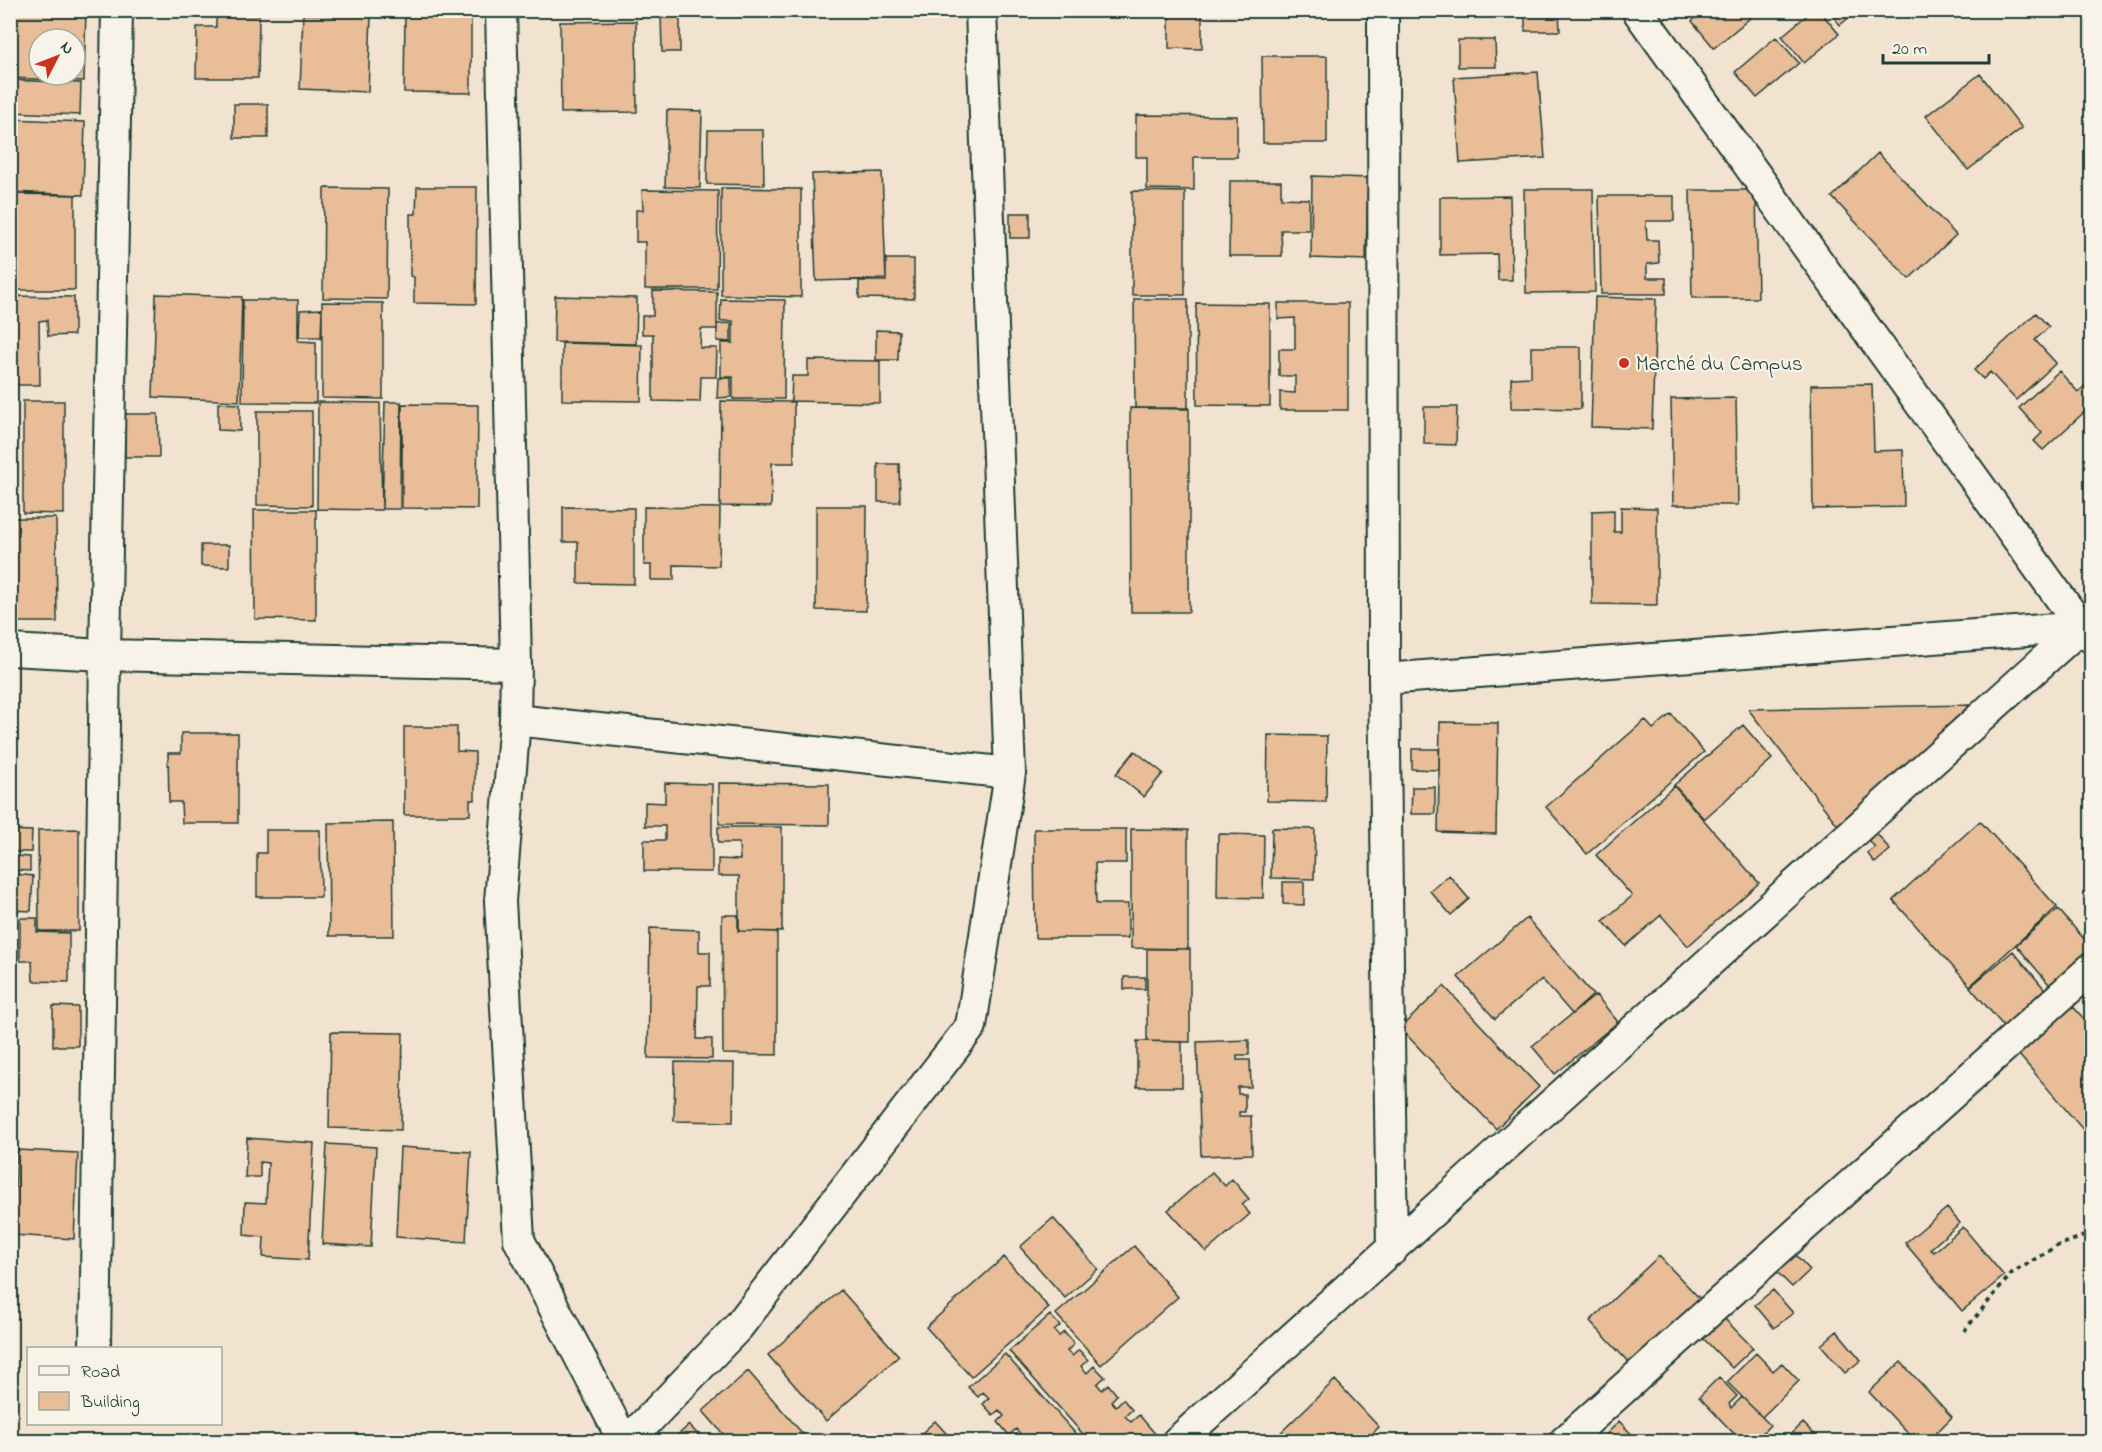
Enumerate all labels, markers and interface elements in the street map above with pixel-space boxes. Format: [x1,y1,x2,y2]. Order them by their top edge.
north arrow [27,27,87,87]
scale bar [1883,27,1990,65]
text: N [54,36,79,60]
text: 20 m [1892,37,1927,63]
place label: Marché du Campus [1636,350,1803,380]
marker: Marché du Campus [1617,356,1631,370]
legend [27,1347,222,1425]
text: Road [81,1360,120,1386]
text: Building [80,1390,140,1417]

